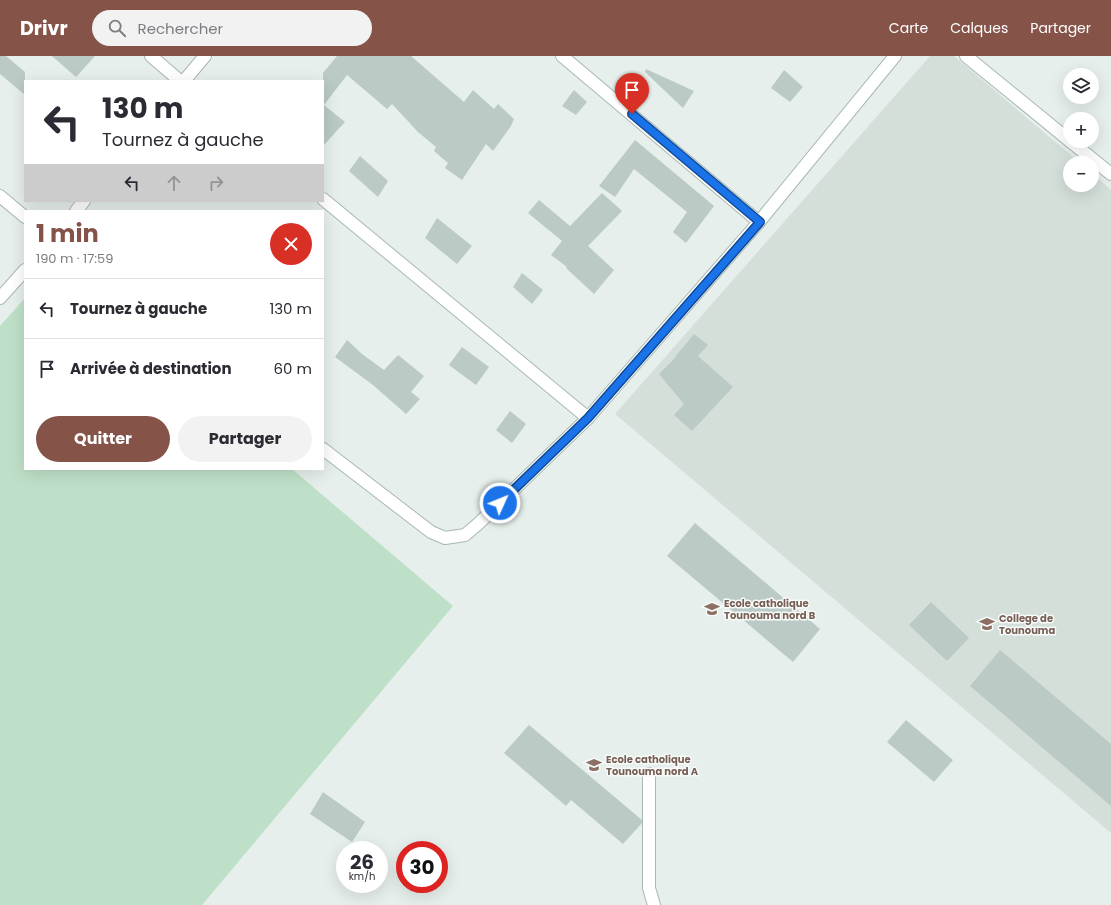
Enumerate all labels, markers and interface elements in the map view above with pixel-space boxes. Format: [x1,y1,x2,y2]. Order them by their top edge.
search box [92,10,372,46]
text: Drivr [20,15,68,42]
icon: search [106,17,128,39]
text: Rechercher [138,18,223,39]
text: Carte [889,18,928,38]
text: Calques [950,18,1008,38]
text: Partager [1030,18,1091,38]
map controls [1063,68,1099,192]
button: layers [1063,68,1099,104]
pin [615,73,649,114]
icon: arrive [621,79,643,101]
text: 130 m [102,89,183,128]
icon: left [36,96,88,148]
button: + [1063,112,1099,148]
text: Tournez à gauche [102,127,264,152]
button: − [1063,156,1099,192]
icon: left [121,172,143,194]
icon: ahead [163,172,185,194]
icon: right [205,172,227,194]
text: 1 min [36,217,99,250]
button: close [270,223,312,265]
text: 190 m · 17:59 [36,249,113,268]
icon: left [36,298,58,320]
text: Tournez à gauche [70,298,207,319]
text: 130 m [269,298,312,319]
icon: arrive [36,358,58,380]
text: Arrivée à destination [70,358,232,379]
text: 60 m [274,358,312,379]
button: Quitter [36,416,170,462]
button: Partager [178,416,312,462]
position arrow [479,482,521,524]
place label: Ecole catholique Tounouma nord B [724,596,816,623]
school or university icon: Ecole catholique Tounouma nord B [703,600,721,618]
place label: College de Tounouma [999,611,1055,638]
school or university icon: College de Tounouma [978,615,996,633]
place label: Ecole catholique Tounouma nord A [606,752,699,779]
school or university icon: Ecole catholique Tounouma nord A [585,756,603,774]
speed limit sign: 30 [396,841,448,893]
text: 26 [350,848,374,876]
text: km/h [349,869,375,884]

